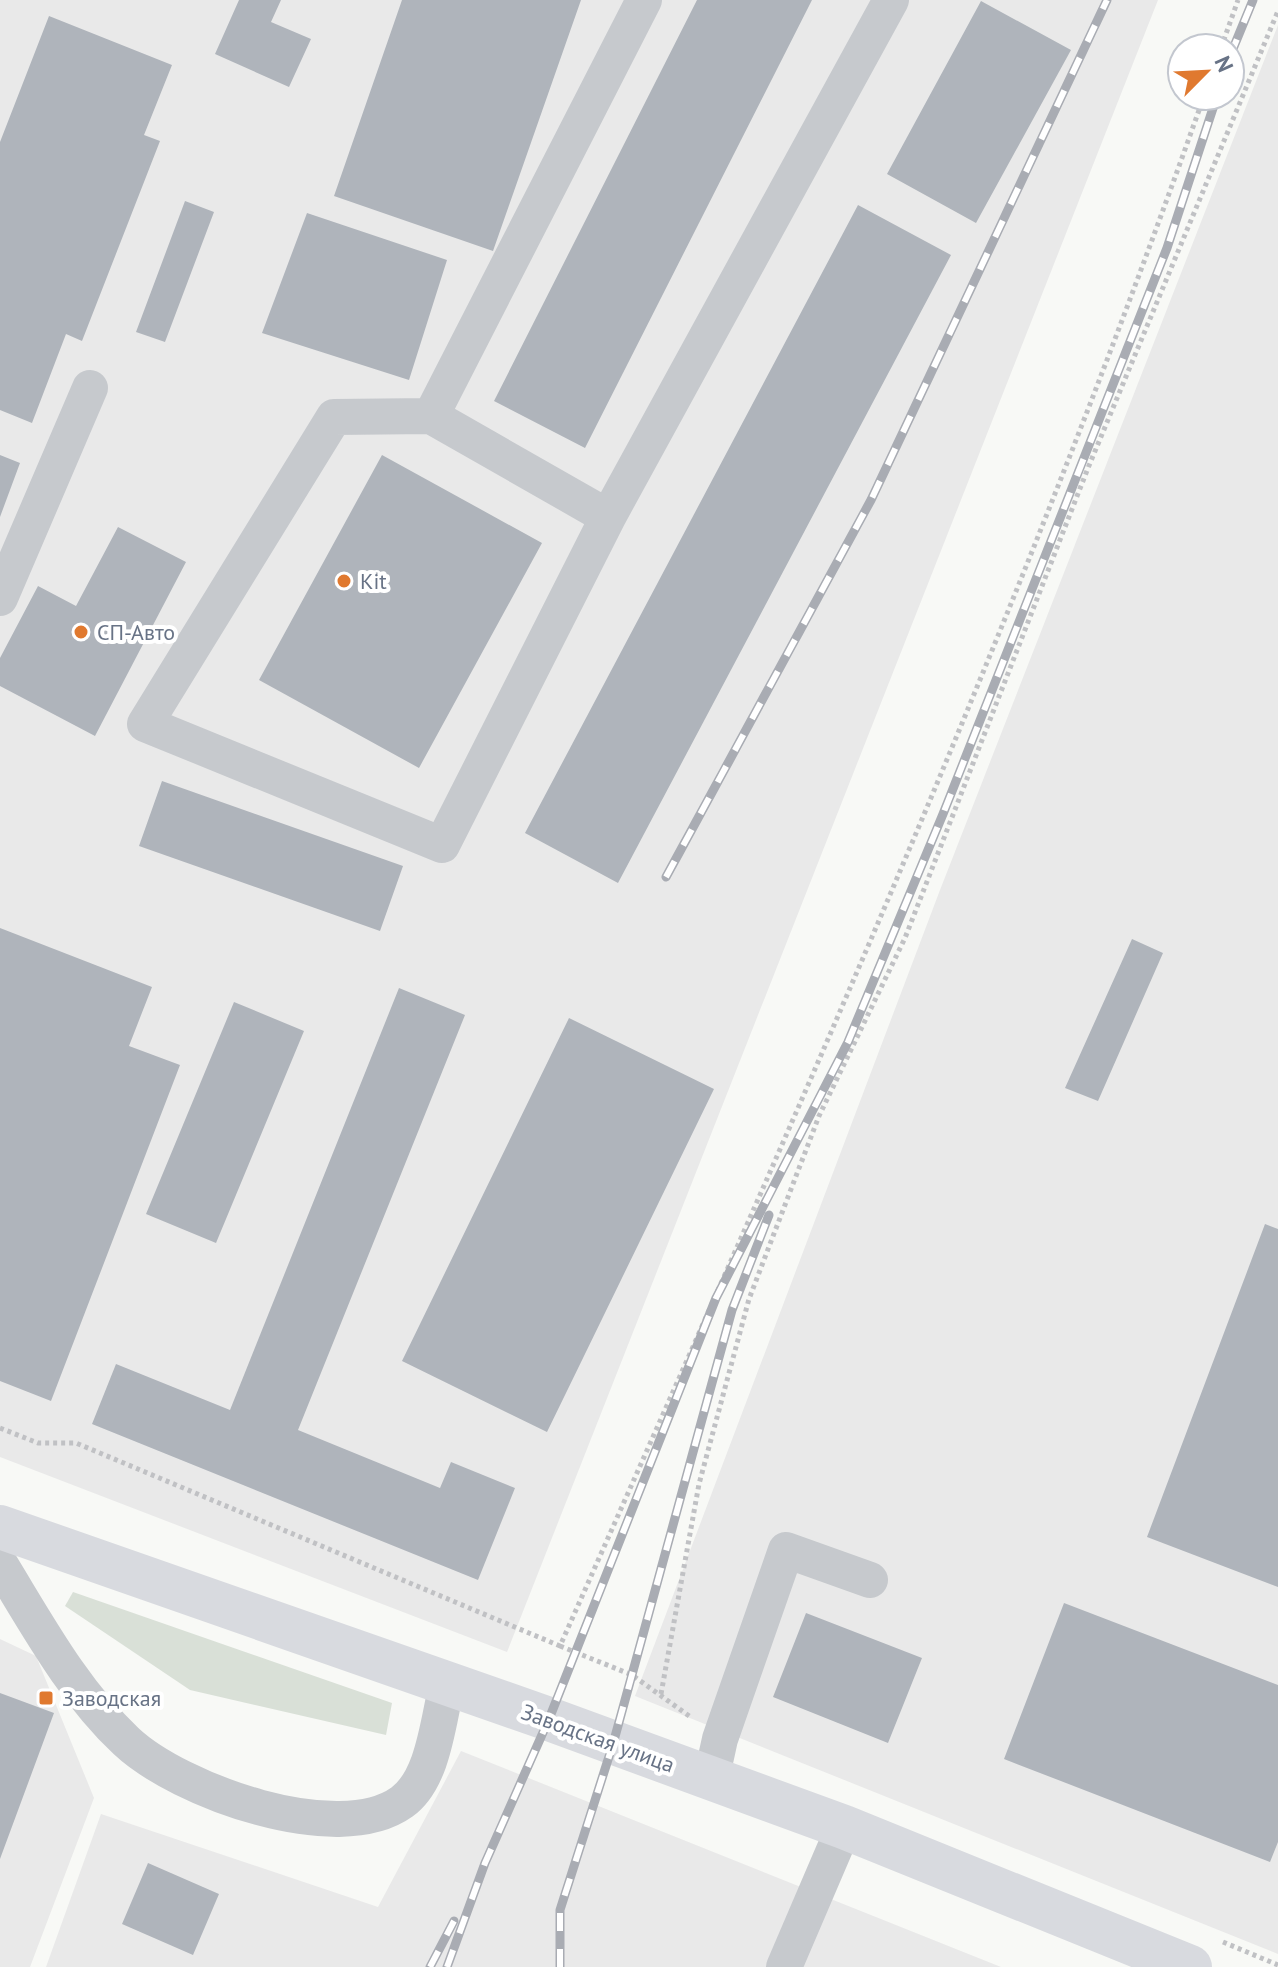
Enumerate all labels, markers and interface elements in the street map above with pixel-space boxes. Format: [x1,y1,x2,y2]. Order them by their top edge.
north arrow [1166,32,1246,112]
text: N [1209,52,1240,76]
place label: Kit [360,567,387,595]
marker: Kit [335,572,353,590]
place label: СП-Авто [97,618,175,646]
marker: СП-Авто [72,623,90,641]
place label: Заводская [62,1684,161,1712]
marker: Заводская [37,1689,55,1707]
street label: Заводская улица [518,1697,678,1779]

